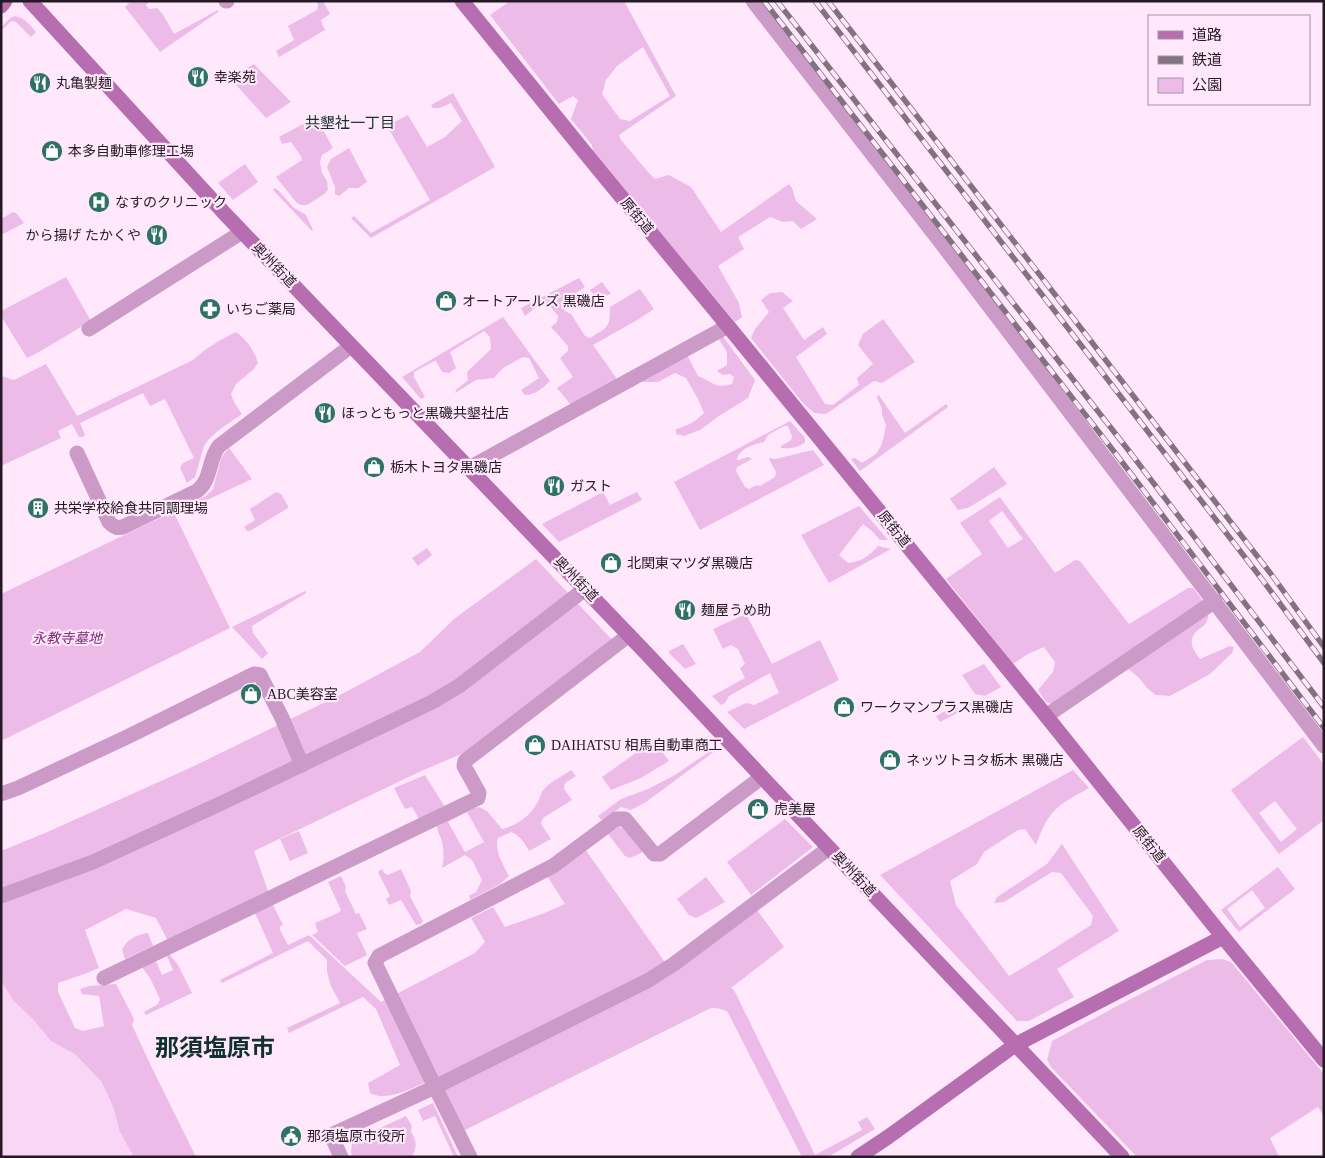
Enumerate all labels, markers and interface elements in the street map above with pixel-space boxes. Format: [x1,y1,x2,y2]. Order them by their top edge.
legend [1148,15,1310,105]
text: 道路 [1192,27,1222,43]
text: 鉄道 [1192,52,1222,68]
restaurant icon: 幸楽苑 [186,65,210,89]
place label: 幸楽苑 [214,70,256,85]
restaurant icon: 丸亀製麺 [28,71,52,95]
place label: 丸亀製麺 [56,76,112,91]
text: 公園 [1192,77,1222,93]
district label: 共墾社一丁目 [305,115,395,131]
shop icon: 本多自動車修理工場 [40,139,64,163]
place label: 本多自動車修理工場 [68,144,194,159]
hospital icon: なすのクリニック [87,190,111,214]
place label: なすのクリニック [115,195,227,210]
street label: 原街道 [618,195,656,237]
restaurant icon: から揚げ たかくや [145,223,169,247]
place label: から揚げ たかくや [26,228,141,243]
street label: 奥州街道 [249,239,300,290]
shop icon: オートアールズ 黒磯店 [434,289,458,313]
place label: オートアールズ 黒磯店 [462,293,605,309]
pharmacy icon: いちご薬局 [198,297,222,321]
place label: いちご薬局 [226,301,296,317]
restaurant icon: ほっともっと黒磯共墾社店 [313,401,337,425]
place label: ほっともっと黒磯共墾社店 [341,406,509,421]
shop icon: 栃木トヨタ黒磯店 [362,455,386,479]
place label: 栃木トヨタ黒磯店 [390,460,502,475]
restaurant icon: ガスト [542,474,566,498]
place label: ガスト [570,479,612,494]
building icon: 共栄学校給食共同調理場 [26,496,50,520]
place label: 共栄学校給食共同調理場 [54,500,208,516]
street label: 原街道 [875,508,913,550]
shop icon: 北関東マツダ黒磯店 [599,551,623,575]
street label: 奥州街道 [551,553,602,604]
place label: 北関東マツダ黒磯店 [627,555,753,571]
restaurant icon: 麺屋うめ助 [673,598,697,622]
place label: 麺屋うめ助 [701,603,771,618]
park label: 永教寺墓地 [32,631,104,646]
shop icon: ABC美容室 [239,682,263,706]
place label: ABC美容室 [267,687,338,702]
shop icon: ワークマンプラス黒磯店 [832,695,856,719]
place label: ワークマンプラス黒磯店 [860,700,1013,715]
shop icon: DAIHATSU 相馬自動車商工 [523,733,547,757]
place label: DAIHATSU 相馬自動車商工 [551,738,723,753]
shop icon: ネッツトヨタ栃木 黒磯店 [878,748,902,772]
place label: ネッツトヨタ栃木 黒磯店 [906,753,1064,768]
shop icon: 虎美屋 [746,797,770,821]
place label: 虎美屋 [774,802,816,817]
street label: 原街道 [1130,823,1168,865]
street label: 奥州街道 [829,848,879,900]
district label: 那須塩原市 [155,1035,275,1061]
public building icon: 那須塩原市役所 [279,1124,303,1148]
place label: 那須塩原市役所 [307,1128,405,1144]

